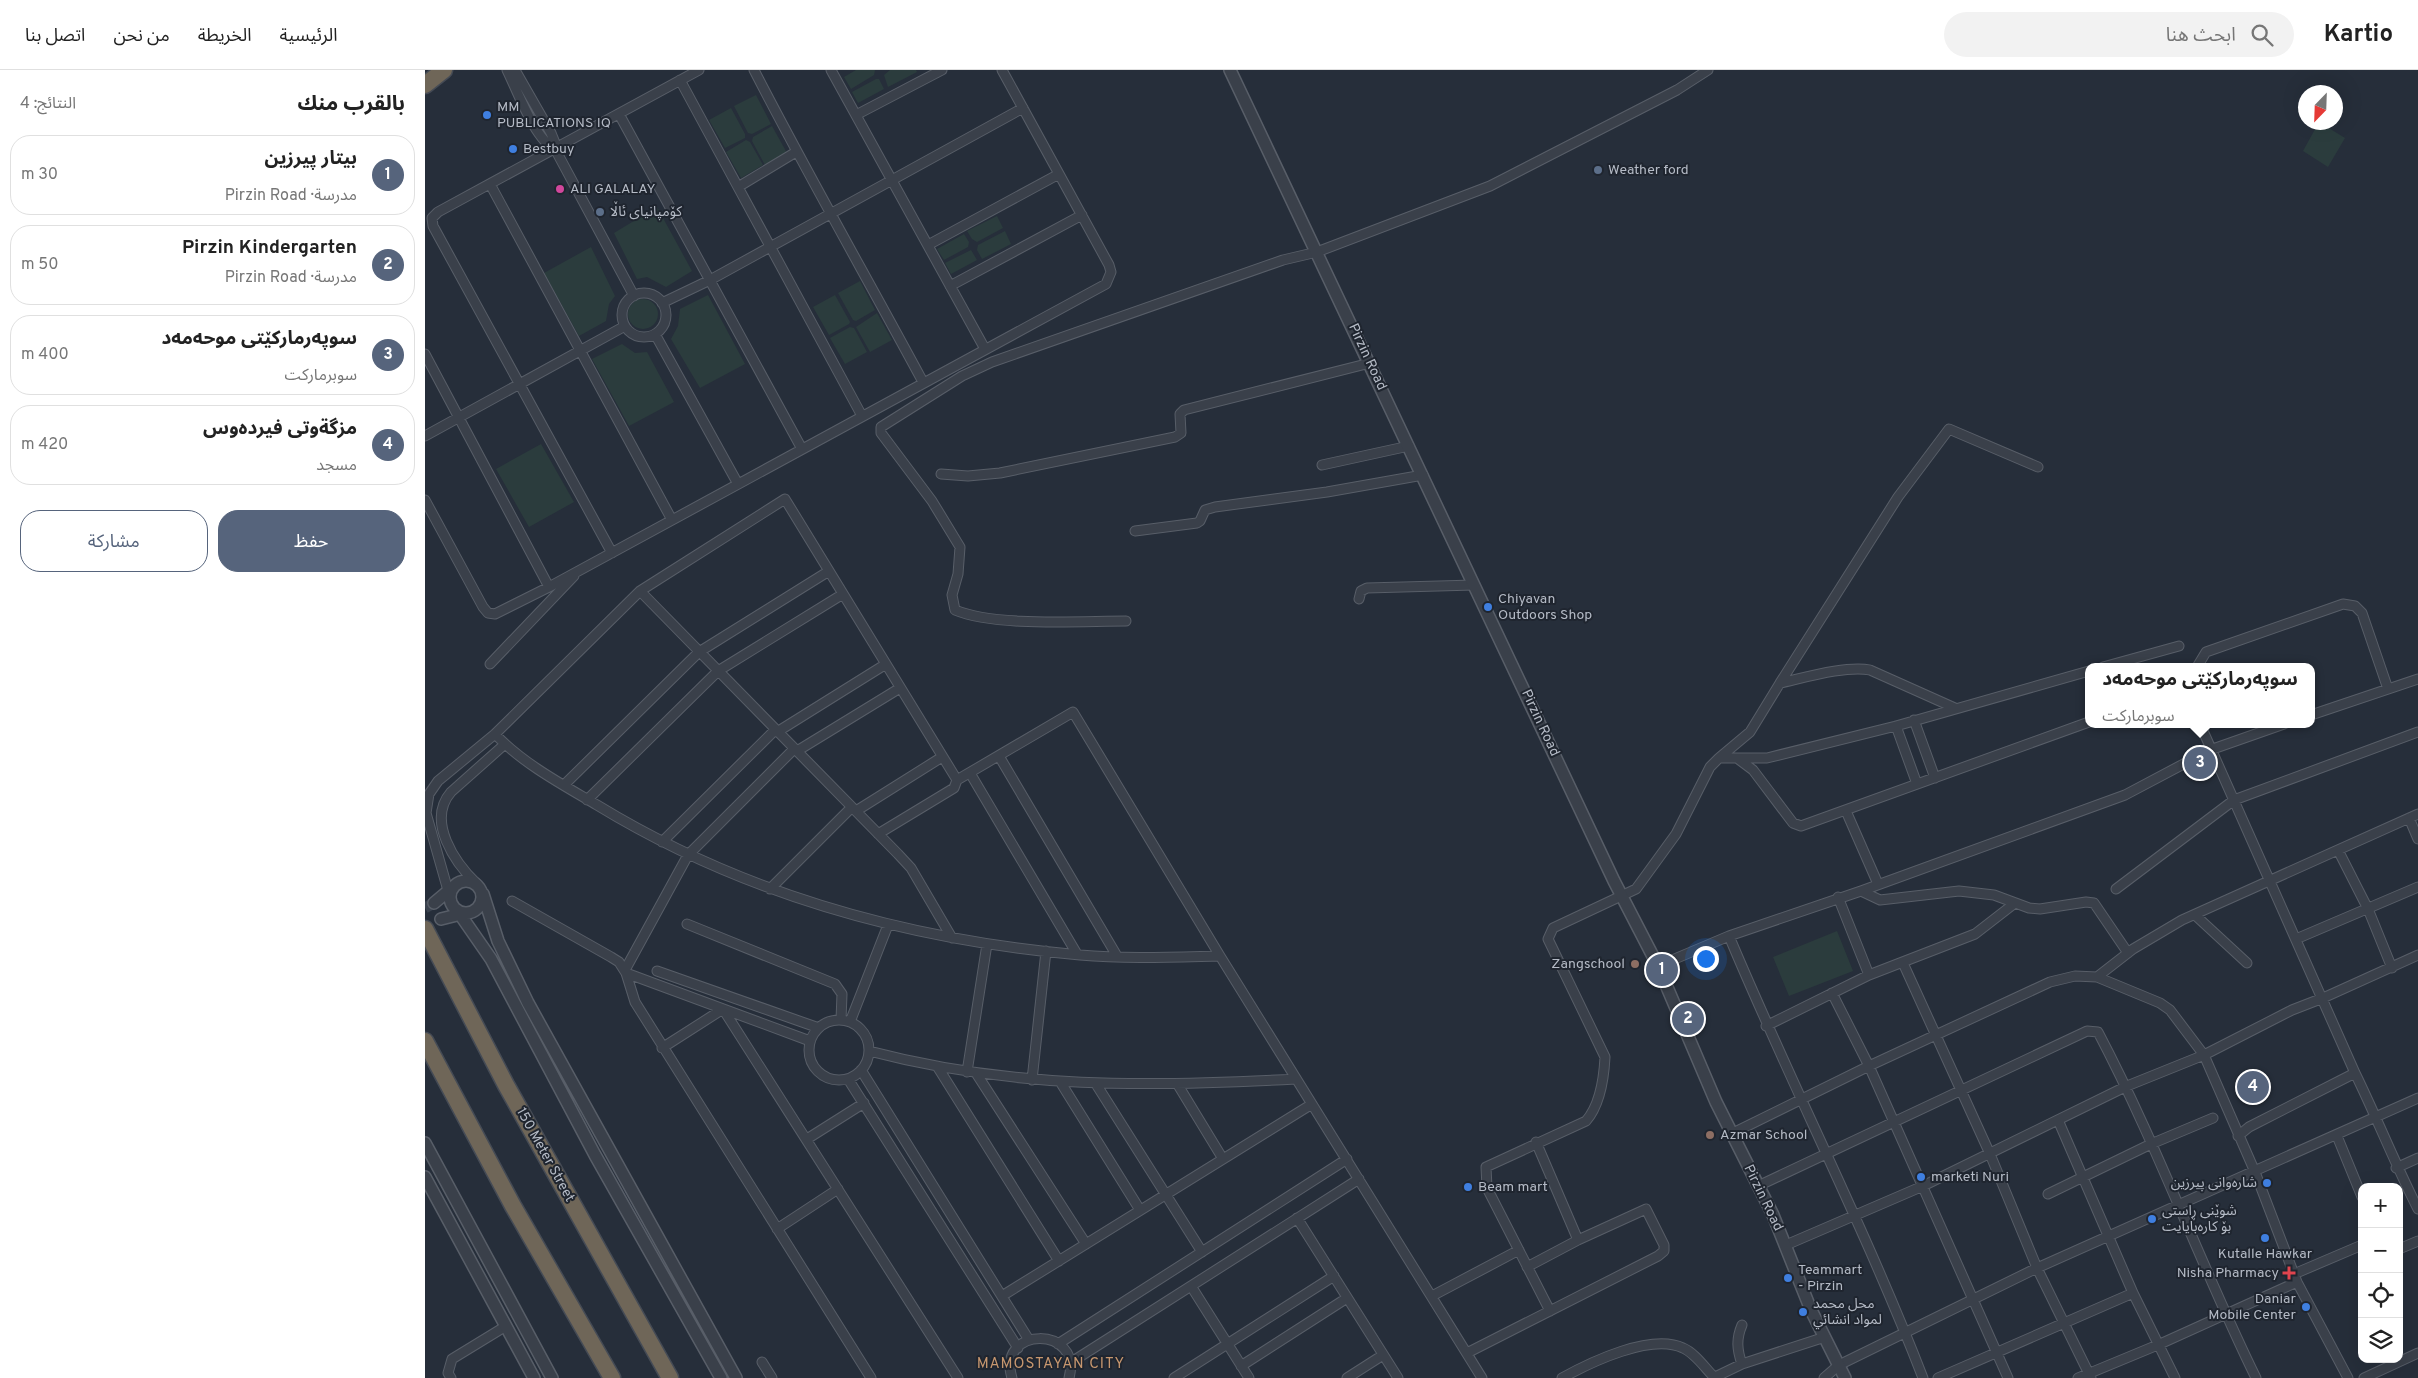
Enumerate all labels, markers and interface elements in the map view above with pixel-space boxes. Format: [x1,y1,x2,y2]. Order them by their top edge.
search box [1944,12,2294,57]
text: Kartio [2324,20,2393,50]
icon: search [2248,21,2276,49]
text: ابحث هنا [2166,24,2236,48]
text: اتصل بنا [25,25,85,48]
text: من نحن [113,25,170,48]
text: الخريطة [198,25,252,48]
text: الرئيسية [280,25,337,48]
north arrow [2298,85,2343,130]
text: بالقرب منك [297,91,405,118]
text: النتائج: 4 [20,94,76,114]
place label: MM PUBLICATIONS IQ [497,99,611,132]
marker: MM PUBLICATIONS IQ [481,109,493,121]
place label: Bestbuy [523,141,574,158]
marker: Bestbuy [507,143,519,155]
text: بيتار پيرزين [264,147,357,171]
place label: Weather ford [1608,162,1689,179]
marker: Weather ford [1592,164,1604,176]
text: 30 m [21,165,58,185]
text: 1 [385,165,391,185]
place label: ALI GALALAY [570,181,656,198]
marker: ALI GALALAY [554,183,566,195]
text: مدرسة · Pirzin Road [225,186,357,206]
place label: کۆمپانیای ئاڵا [610,201,682,221]
marker: کۆمپانیای ئاڵا [594,206,606,218]
text: Pirzin Kindergarten [182,236,357,260]
text: 50 m [21,255,59,275]
text: 2 [383,255,393,275]
text: مدرسة · Pirzin Road [225,268,357,288]
street label: Pirzin Road [1344,321,1390,393]
text: سوپەرمارکێتی موحەمەد [161,327,357,351]
text: 400 m [21,345,69,365]
text: 3 [383,345,393,365]
text: سوبرماركت [285,366,357,386]
text: مزگةوتی فیردەوس [203,417,357,441]
text: 420 m [21,435,68,455]
text: 4 [383,435,393,455]
text: مسجد [316,456,357,476]
button: مشاركة [20,510,208,572]
button: حفظ [218,510,405,572]
place label: Chiyavan Outdoors Shop [1498,591,1592,624]
marker: Chiyavan Outdoors Shop [1482,601,1494,613]
popup [2085,663,2315,728]
text: سوپەرمارکێتی موحەمەد [2102,668,2298,692]
street label: Pirzin Road [1517,687,1563,759]
text: سوبرماركت [2102,707,2175,727]
pin: 3 [2184,744,2216,782]
your location [1693,946,1719,972]
pin: 1 [1646,951,1678,989]
place label: Zangschool [1551,956,1625,973]
marker: Zangschool [1629,958,1641,970]
pin: 2 [1672,1000,1704,1038]
pin: 4 [2237,1068,2269,1106]
street label: 150 Meter Street [512,1105,578,1205]
place label: Azmar School [1720,1127,1808,1144]
marker: Azmar School [1704,1129,1716,1141]
street label: Pirzin Road [1740,1162,1786,1234]
place label: marketi Nuri [1931,1169,2009,1186]
marker: marketi Nuri [1915,1171,1927,1183]
place label: شارەوانی پیرزین [2171,1175,2257,1192]
marker: شارەوانی پیرزین [2261,1177,2273,1189]
place label: Beam mart [1478,1179,1548,1196]
marker: Beam mart [1462,1181,1474,1193]
map controls [2358,1183,2403,1363]
button: + [2358,1183,2403,1228]
place label: شوێنی ڕاستی بۆ کارەبایایت [2162,1203,2237,1236]
marker: شوێنی ڕاستی بۆ کارەبایایت [2146,1213,2158,1225]
button: − [2358,1228,2403,1273]
marker: Kutalle Hawkar [2259,1232,2271,1244]
place label: Kutalle Hawkar [2218,1246,2313,1263]
place label: Teammart - Pirzin [1798,1262,1862,1295]
place label: Nisha Pharmacy [2177,1265,2279,1282]
marker: Nisha Pharmacy [2283,1267,2295,1279]
marker: Teammart - Pirzin [1782,1272,1794,1284]
button: locate [2358,1273,2403,1318]
place label: Daniar Mobile Center [2208,1291,2297,1324]
place label: محل محمد لمواد انشائي [1813,1296,1882,1330]
marker: Daniar Mobile Center [2300,1301,2312,1313]
marker: محل محمد لمواد انشائي [1797,1306,1809,1318]
button: layers [2358,1318,2403,1363]
district label: MAMOSTAYAN CITY [977,1355,1125,1374]

